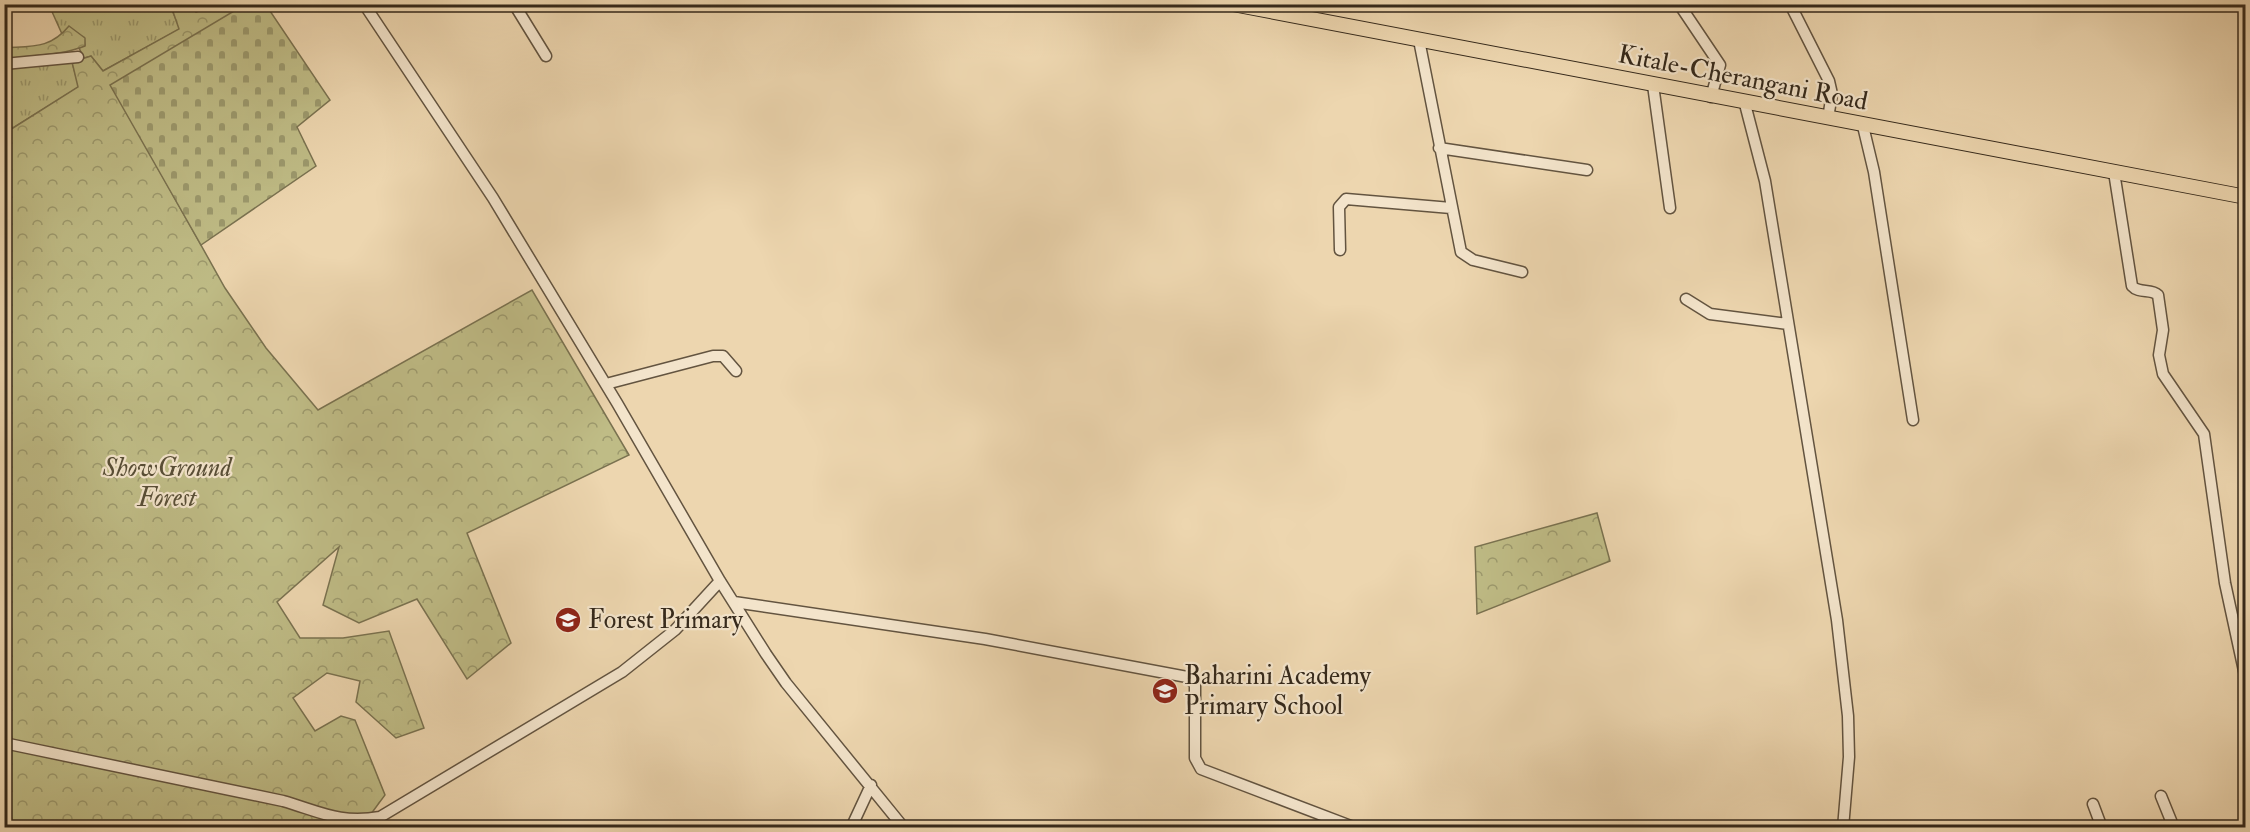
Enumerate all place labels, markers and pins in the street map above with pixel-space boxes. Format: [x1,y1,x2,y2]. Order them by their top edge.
place label: Forest Primary [588,604,744,636]
school or university icon: Forest Primary [553,605,583,635]
place label: Baharini Academy Primary School [1184,660,1372,722]
school or university icon: Baharini Academy Primary School [1150,676,1180,706]

